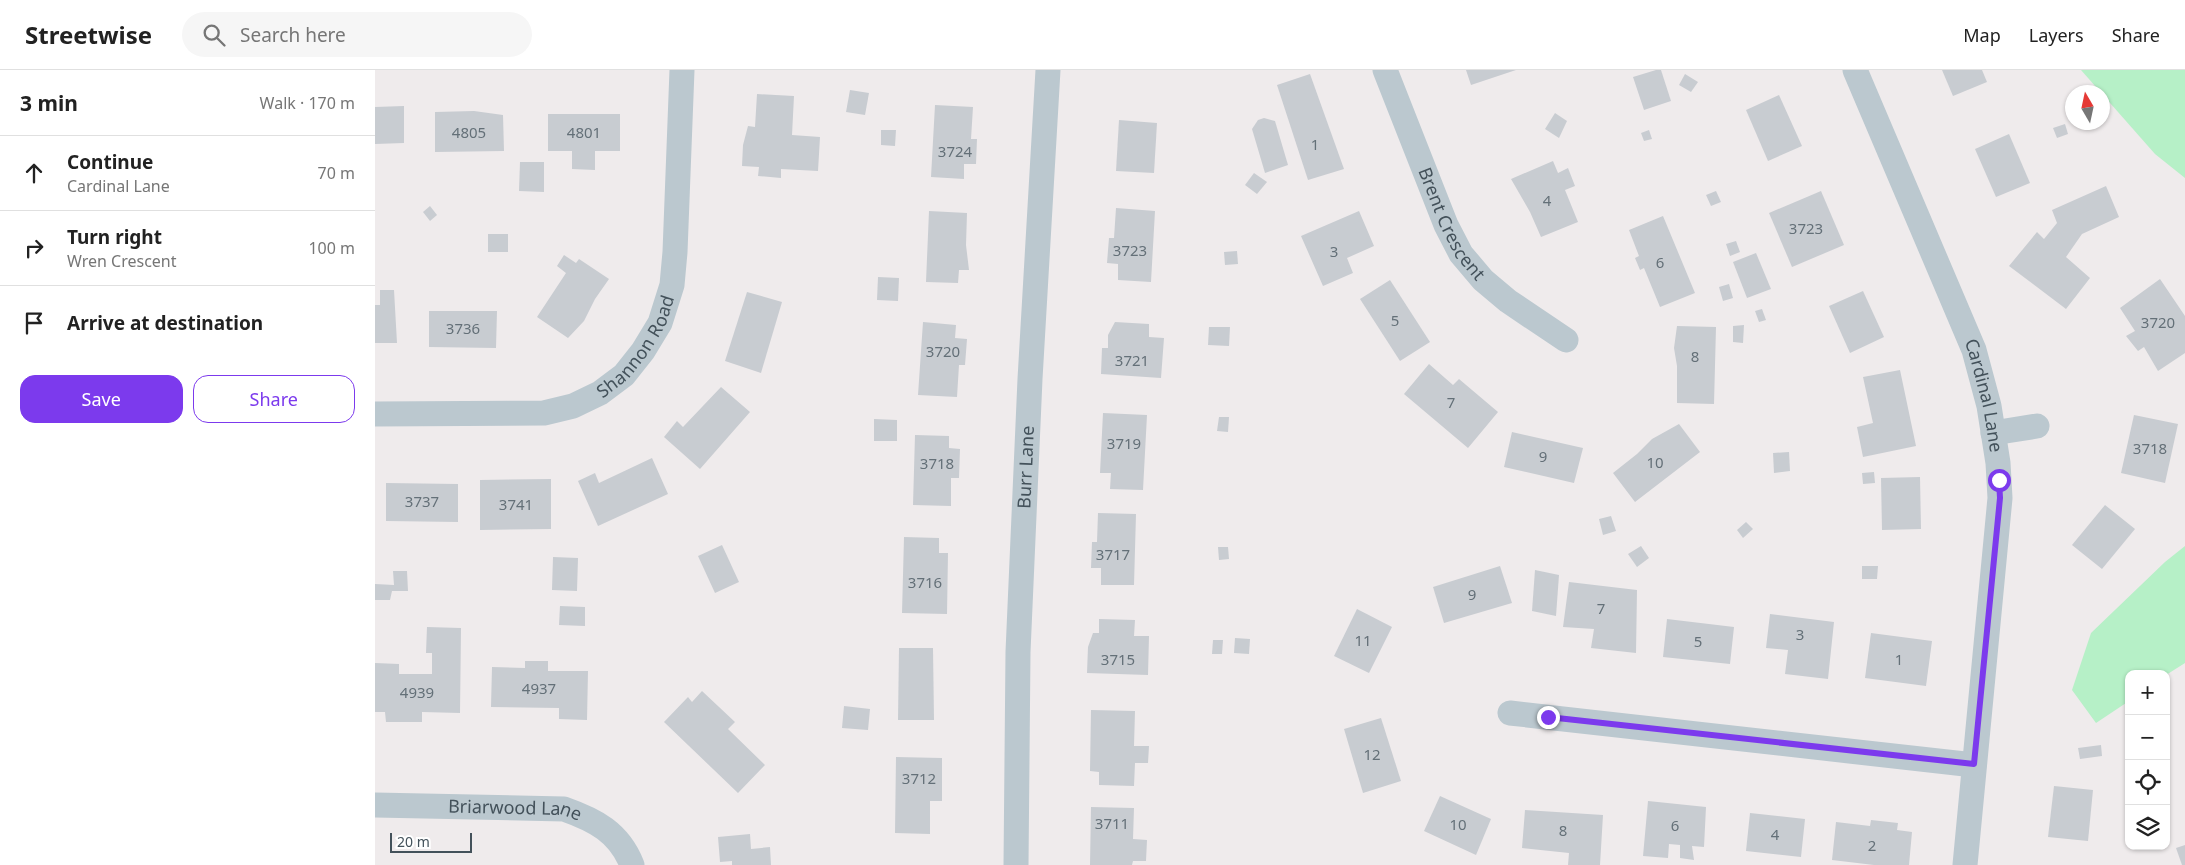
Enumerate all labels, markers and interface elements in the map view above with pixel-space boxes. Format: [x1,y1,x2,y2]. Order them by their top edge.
search box [182,12,532,57]
text: Streetwise [25,18,152,51]
icon: search [200,21,228,49]
text: Search here [240,22,346,48]
text: Map [1963,23,2001,47]
text: Layers [2029,23,2084,47]
text: Share [2112,23,2160,47]
north arrow [2065,85,2110,130]
text: 3 min [20,89,78,117]
text: Walk · 170 m [260,92,355,114]
house number: 4805 [452,122,486,142]
house number: 4801 [567,122,601,142]
house number: 1 [1311,134,1319,154]
house number: 3724 [938,141,973,161]
text: Continue [67,149,153,175]
icon: ahead [20,159,48,187]
text: 70 m [318,162,355,184]
street label: Brent Crescent [1413,163,1491,285]
text: Cardinal Lane [67,175,170,197]
house number: 4 [1543,190,1552,210]
house number: 3723 [1789,218,1823,238]
text: Turn right [67,224,162,250]
icon: right [20,234,48,262]
text: 100 m [308,237,355,259]
house number: 3723 [1113,240,1147,260]
house number: 3 [1330,241,1338,261]
text: Wren Crescent [67,250,177,272]
house number: 6 [1656,252,1664,272]
street label: Shannon Road [591,292,679,403]
icon: arrive [20,309,48,337]
text: Arrive at destination [67,310,263,336]
house number: 5 [1391,310,1399,330]
house number: 3720 [2141,312,2175,332]
house number: 3736 [446,318,480,338]
street label: Cardinal Lane [1960,335,2009,454]
house number: 3720 [926,341,960,361]
house number: 8 [1691,346,1699,366]
house number: 3721 [1115,350,1149,370]
button: Save [20,375,183,423]
button: Share [193,375,355,423]
house number: 7 [1447,392,1455,412]
street label: Burr Lane [1011,425,1039,509]
house number: 3719 [1107,433,1141,453]
house number: 3718 [2133,438,2167,458]
house number: 9 [1539,446,1547,466]
house number: 10 [1646,452,1664,472]
house number: 3718 [920,453,954,473]
route start [1988,469,2011,492]
house number: 3737 [405,491,439,511]
house number: 3741 [499,494,533,514]
house number: 3717 [1096,544,1130,564]
house number: 3716 [908,572,942,592]
house number: 9 [1468,584,1476,604]
house number: 7 [1597,598,1605,618]
house number: 3 [1796,624,1804,644]
house number: 11 [1354,630,1372,650]
house number: 5 [1694,631,1702,651]
house number: 3715 [1101,649,1135,669]
house number: 1 [1895,649,1903,669]
map controls [2125,670,2170,850]
button: + [2125,670,2170,715]
house number: 4937 [522,678,556,698]
house number: 4939 [400,682,434,702]
route end [1537,706,1560,729]
button: − [2125,715,2170,760]
house number: 12 [1363,744,1381,764]
button: locate [2125,760,2170,805]
house number: 3712 [902,768,936,788]
street label: Briarwood Lane [448,794,586,826]
button: layers [2125,805,2170,850]
house number: 3711 [1095,813,1129,833]
house number: 10 [1449,814,1467,834]
house number: 6 [1671,815,1679,835]
house number: 8 [1559,820,1567,840]
house number: 4 [1771,824,1780,844]
scale bar [390,830,473,853]
text: 20 m [397,832,430,851]
house number: 2 [1868,835,1876,855]

